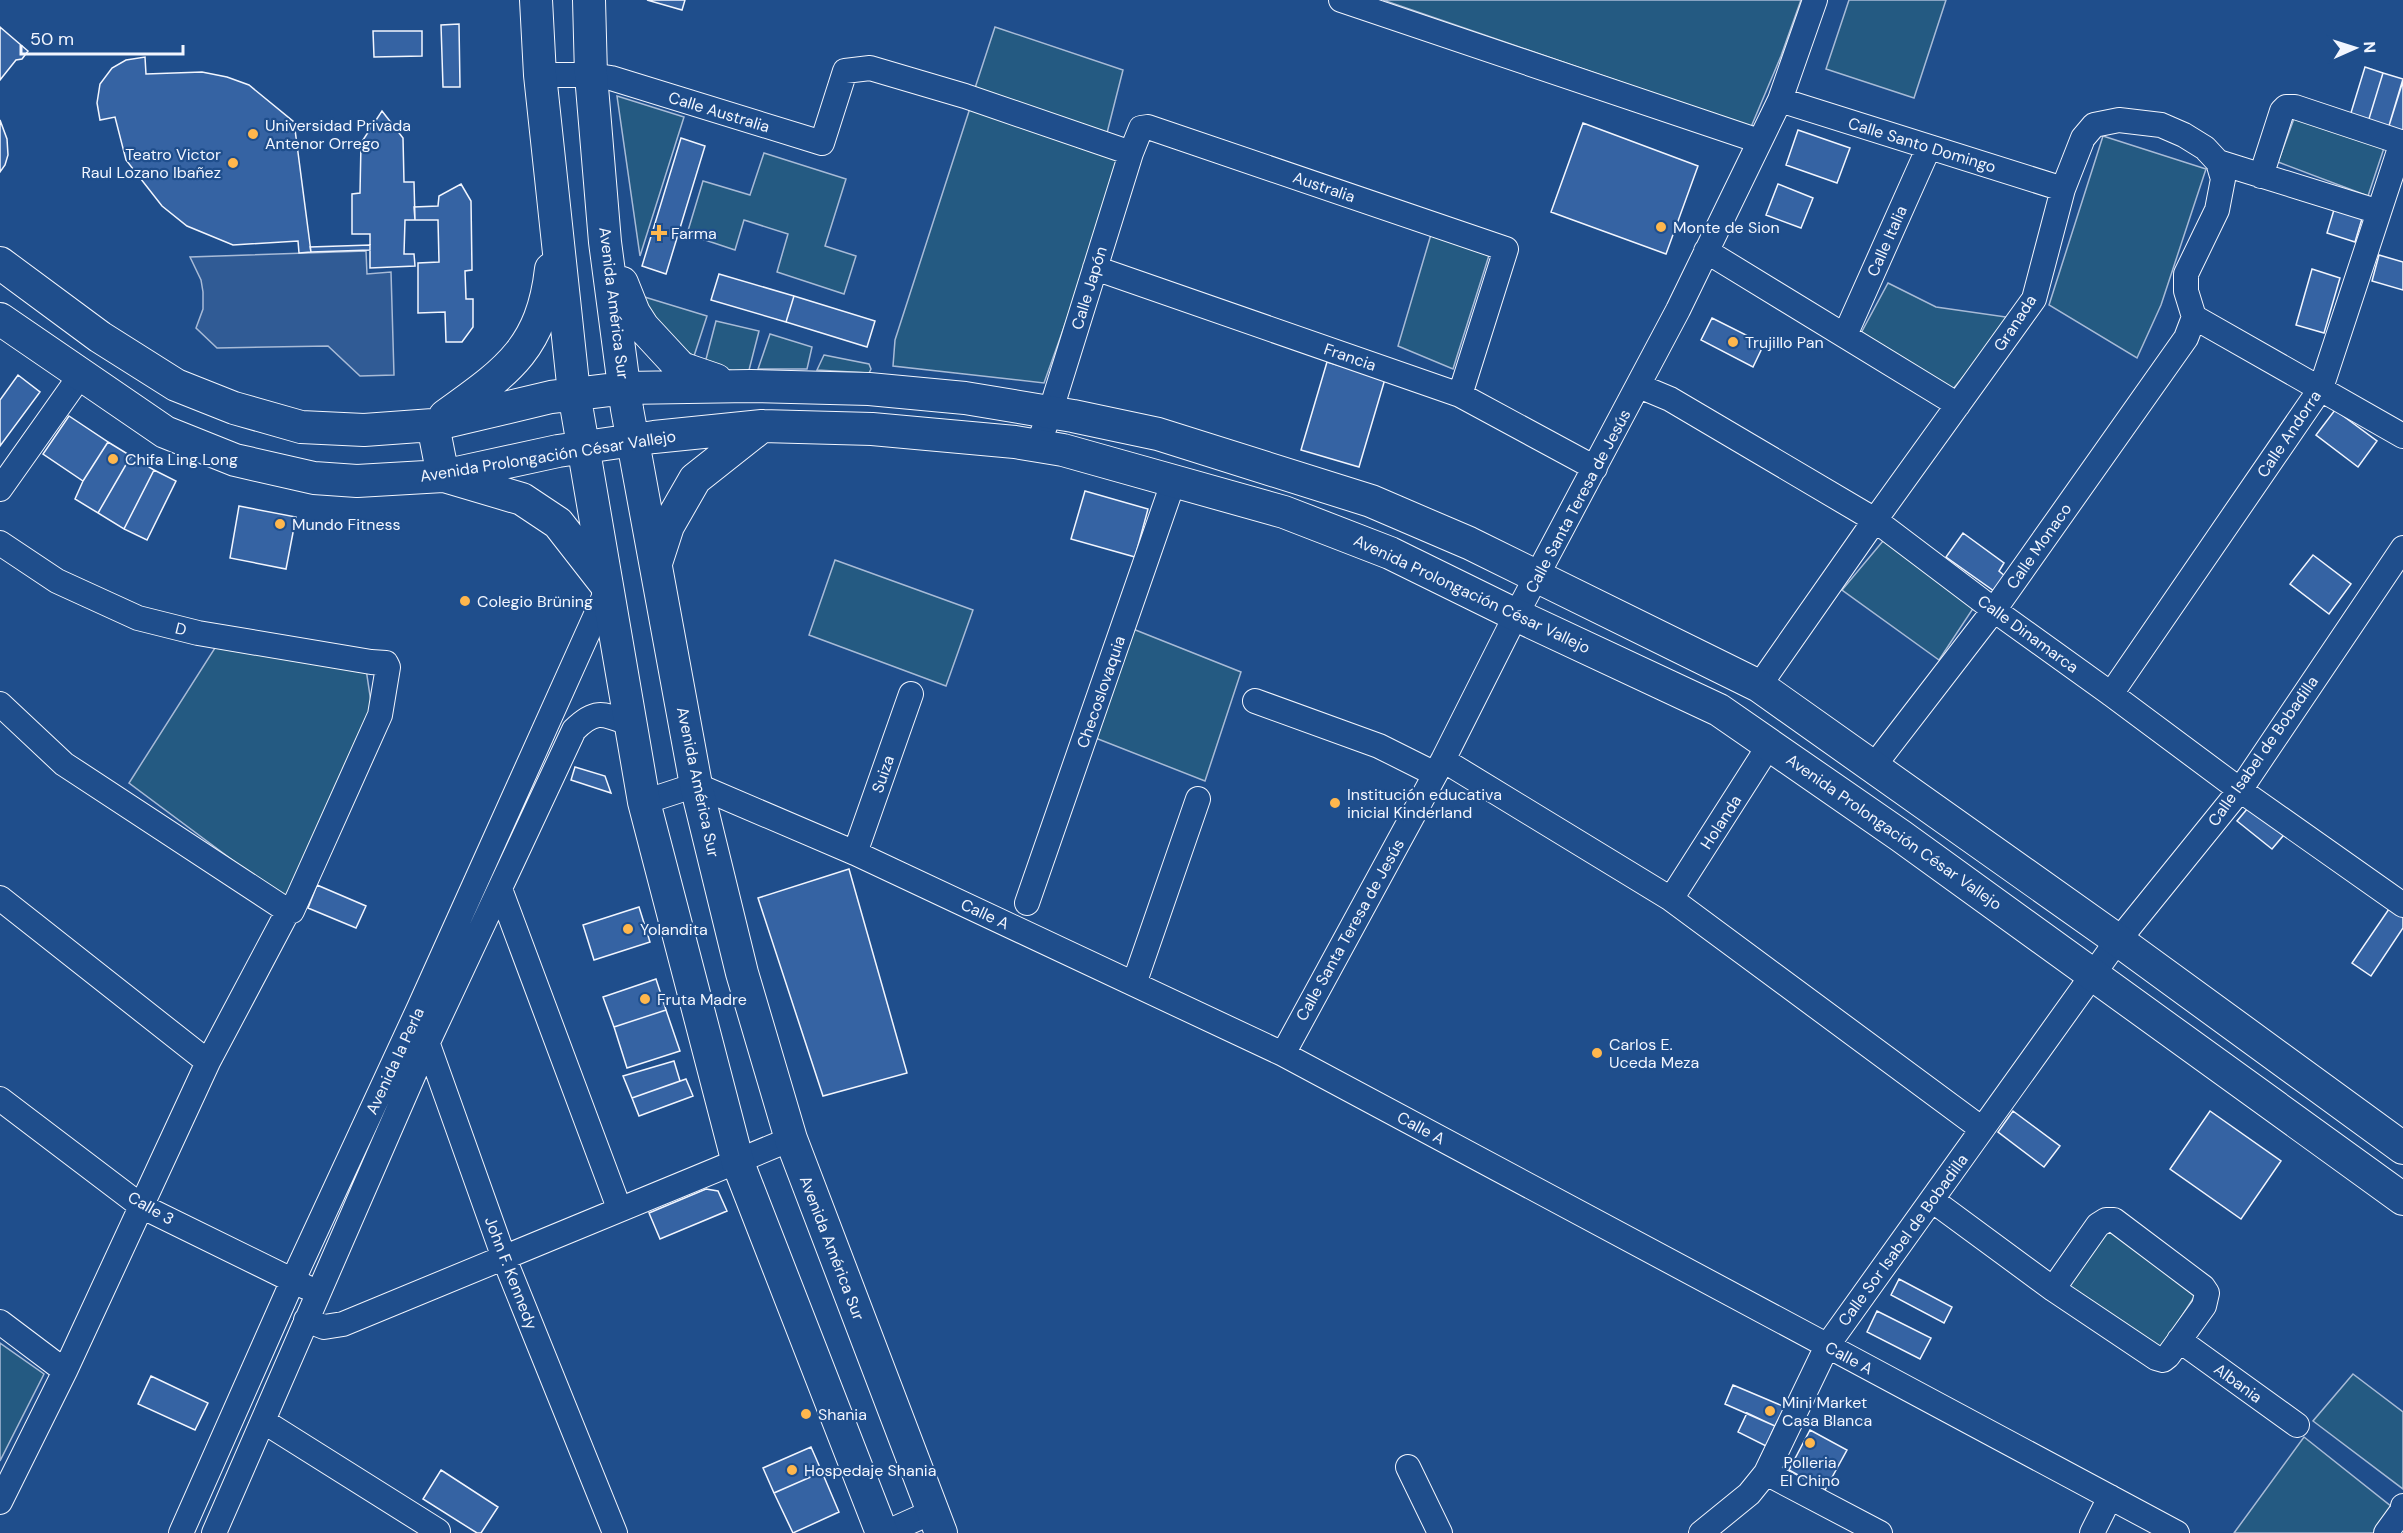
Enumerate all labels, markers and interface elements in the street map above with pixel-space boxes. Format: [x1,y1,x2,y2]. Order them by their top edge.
scale bar [21,18,183,56]
north arrow [2325,18,2385,78]
text: 50 m [30,27,74,51]
text: N [2359,41,2380,54]
street label: Calle Australia [666,87,772,137]
street label: Calle Santo Domingo [1846,113,1998,177]
place label: Universidad Privada Antenor Orrego [265,115,411,154]
marker: Universidad Privada Antenor Orrego [246,127,260,141]
place label: Teatro Victor Raul Lozano Ibañez [81,144,221,183]
marker: Teatro Victor Raul Lozano Ibañez [226,156,240,170]
street label: Australia [1290,167,1358,207]
street label: Calle Italia [1862,202,1912,280]
place label: Monte de Sion [1673,217,1780,238]
marker: Monte de Sion [1654,220,1668,234]
place label: Farma [671,223,717,244]
street label: Avenida América Sur [594,226,634,380]
marker: Farma [652,226,666,240]
street label: Calle Japón [1066,244,1112,332]
street label: Granada [1989,291,2041,355]
place label: Trujillo Pan [1745,332,1824,353]
marker: Trujillo Pan [1726,335,1740,349]
street label: Francia [1321,338,1379,376]
street label: Calle Andorra [2252,386,2326,482]
street label: Calle Santa Teresa de Jesús [1521,406,1635,596]
street label: Avenida Prolongación César Vallejo [419,425,677,487]
place label: Chifa Ling Long [125,449,238,470]
marker: Chifa Ling Long [106,452,120,466]
street label: Calle Monaco [2002,499,2076,593]
place label: Mundo Fitness [292,514,401,535]
marker: Mundo Fitness [273,517,287,531]
street label: Avenida Prolongación César Vallejo [1350,530,1594,658]
street label: Calle Dinamarca [1973,590,2083,678]
place label: Colegio Brüning [477,591,593,612]
marker: Colegio Brüning [458,594,472,608]
street label: D [173,617,189,641]
street label: Checoslovaquia [1072,633,1130,751]
street label: Calle Isabel de Bobadilla [2203,672,2323,830]
street label: Avenida América Sur [672,705,724,859]
street label: Avenida Prolongación César Vallejo [1782,749,2006,915]
street label: Suiza [867,752,899,796]
place label: Institución educativa inicial Kinderland [1347,784,1502,823]
street label: Holanda [1696,791,1746,853]
marker: Institución educativa inicial Kinderland [1328,796,1342,810]
street label: Calle Santa Teresa de Jesús [1291,835,1409,1025]
street label: Calle A [957,894,1013,935]
place label: Yolandita [640,919,708,940]
marker: Yolandita [621,922,635,936]
place label: Fruta Madre [657,989,747,1010]
marker: Fruta Madre [638,992,652,1006]
street label: Avenida la Perla [361,1004,429,1118]
place label: Carlos E. Uceda Meza [1609,1034,1699,1073]
marker: Carlos E. Uceda Meza [1590,1046,1604,1060]
street label: Calle A [1393,1107,1449,1149]
street label: Calle Sor Isabel de Bobadilla [1833,1150,1973,1330]
street label: Avenida América Sur [795,1173,869,1323]
street label: Calle 3 [124,1186,178,1230]
street label: John F. Kennedy [480,1213,542,1333]
street label: Calle A [1821,1337,1877,1379]
street label: Albania [2210,1358,2266,1408]
place label: Mini Market Casa Blanca [1782,1392,1872,1431]
place label: Shania [818,1404,867,1425]
marker: Mini Market Casa Blanca [1763,1404,1777,1418]
marker: Shania [799,1407,813,1421]
marker: Polleria El Chino [1803,1436,1817,1450]
place label: Polleria El Chino [1780,1452,1840,1491]
place label: Hospedaje Shania [804,1460,936,1481]
marker: Hospedaje Shania [785,1463,799,1477]

